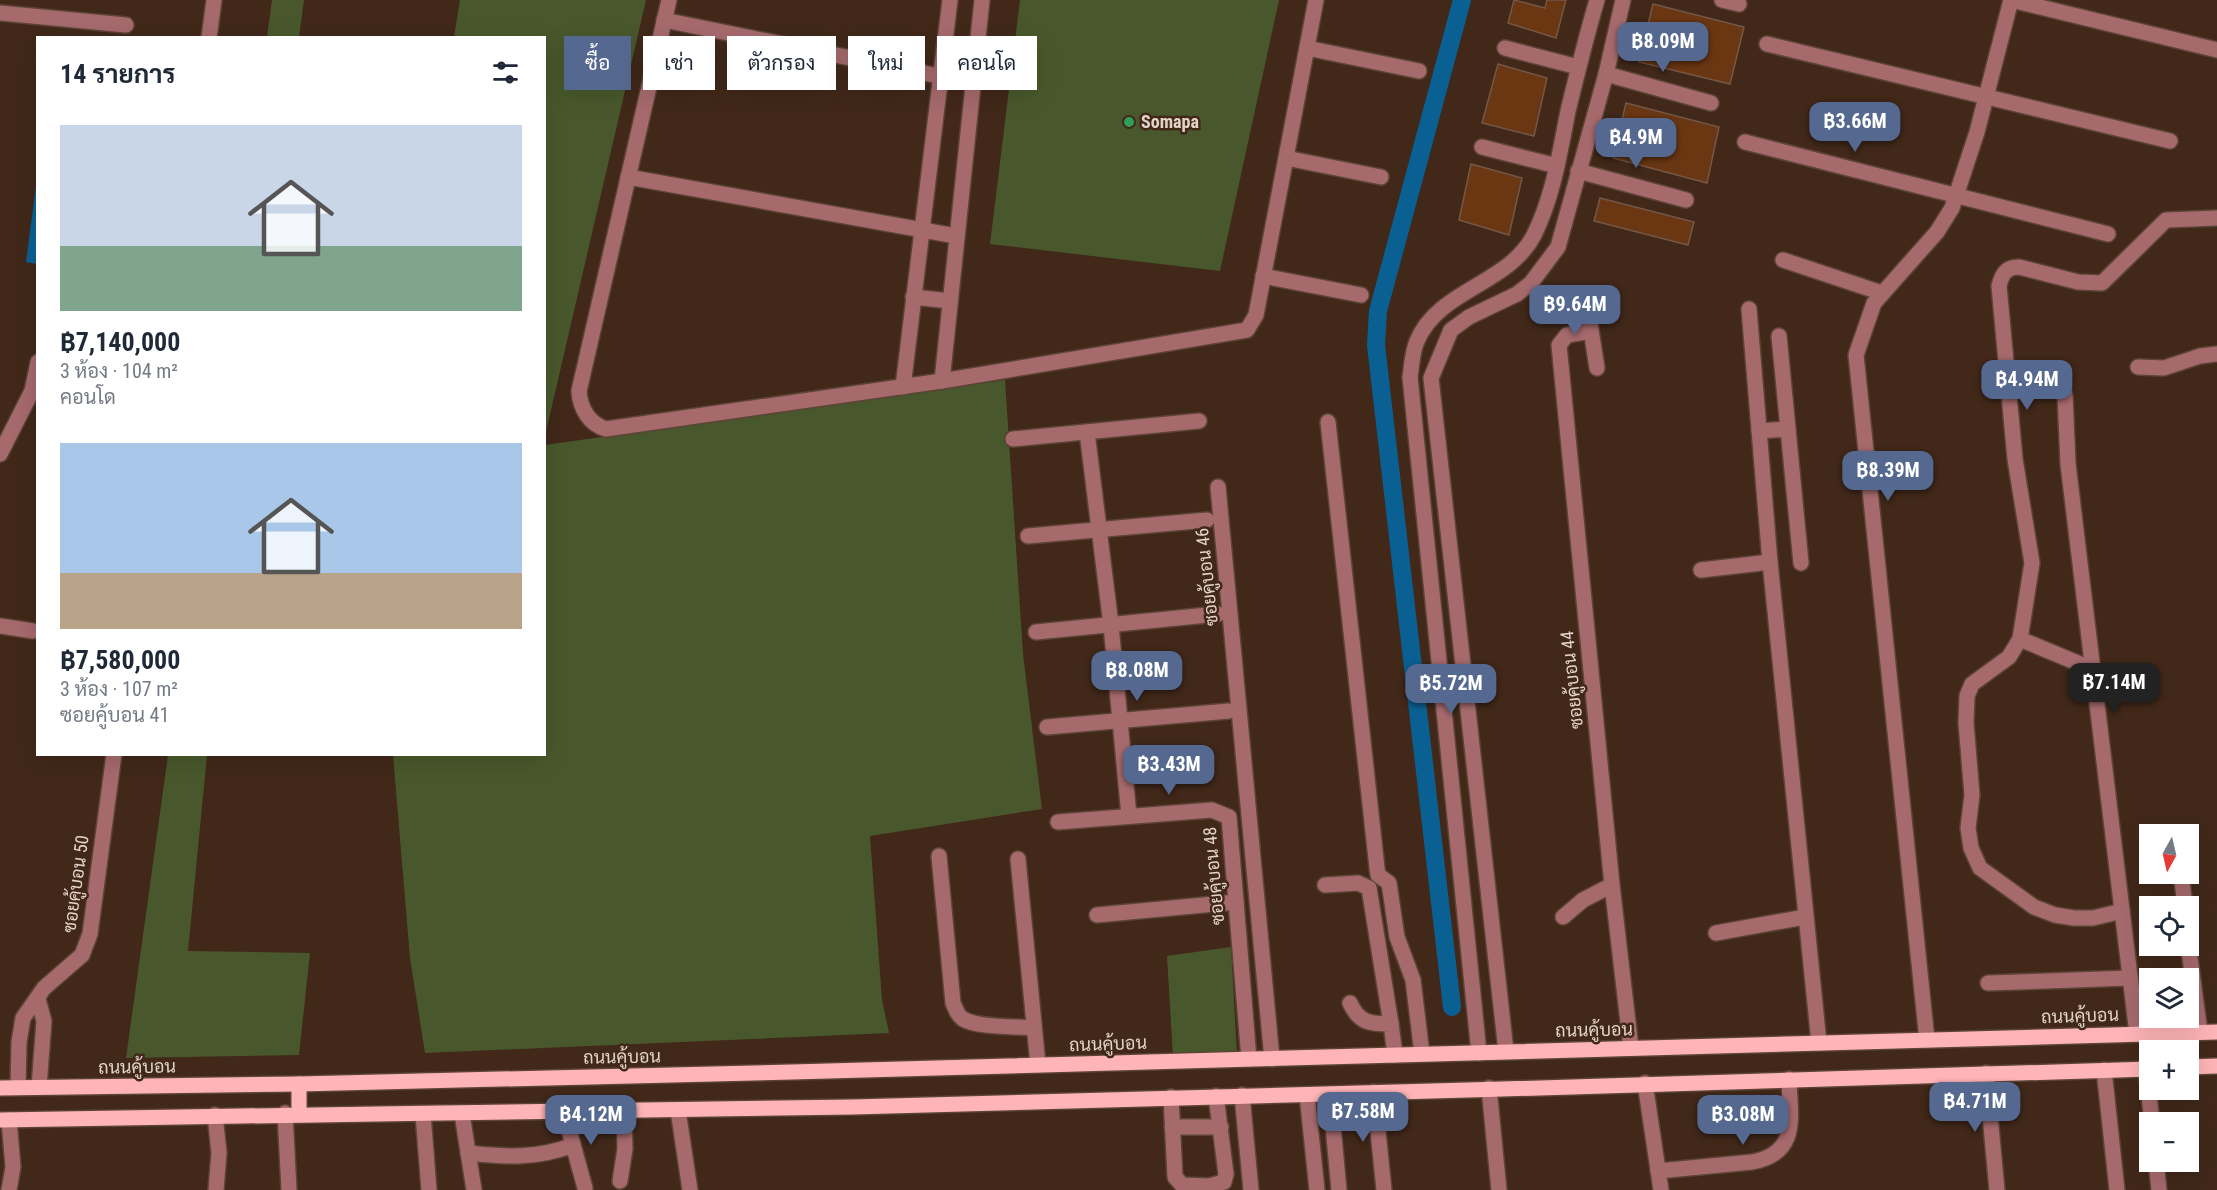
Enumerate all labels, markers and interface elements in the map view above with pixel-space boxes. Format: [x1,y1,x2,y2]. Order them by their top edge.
pin: ฿8.09M [1614,22,1712,73]
text: ฿8.09M [1631,29,1695,53]
chip: ซื้อ [564,36,631,90]
chip: เช่า [643,36,715,90]
chip: ตัวกรอง [727,36,836,90]
chip: ใหม่ [848,36,925,90]
chip: คอนโด [937,36,1037,90]
icon: filters [489,56,522,89]
text: 14 รายการ [60,59,175,89]
pin: ฿3.66M [1806,102,1904,153]
text: ฿3.66M [1823,109,1887,133]
place label: Somapa [1141,111,1199,132]
marker: Somapa [1122,115,1136,129]
pin: ฿4.9M [1594,118,1678,169]
text: ฿4.9M [1609,125,1663,149]
icon: home [237,164,345,272]
pin: ฿9.64M [1526,285,1624,336]
text: ฿9.64M [1543,292,1607,316]
text: ฿7,140,000 [60,327,180,357]
text: 3 ห้อง · 104 m² [60,359,178,383]
pin: ฿4.94M [1978,360,2076,411]
text: ฿4.94M [1995,367,2059,391]
text: คอนโด [60,385,116,409]
pin: ฿8.39M [1839,451,1937,502]
text: ฿8.39M [1856,458,1920,482]
icon: home [237,482,345,590]
street label: ซอยคู้บอน 46 [1190,527,1225,627]
street label: ซอยคู้บอน 44 [1555,630,1590,730]
text: ฿7,580,000 [60,645,180,675]
pin: ฿8.08M [1088,651,1186,702]
text: ฿8.08M [1105,658,1169,682]
pin: ฿7.14M [2065,663,2163,714]
pin: ฿5.72M [1402,664,1500,715]
text: ฿7.14M [2082,670,2146,694]
text: ฿5.72M [1419,671,1483,695]
text: 3 ห้อง · 107 m² [60,677,178,701]
text: ซอยคู้บอน 41 [60,703,169,727]
pin: ฿3.43M [1120,745,1218,796]
text: ฿3.43M [1137,752,1201,776]
north arrow [2139,824,2199,884]
map controls [2139,824,2199,1172]
street label: ซอยคู้บอน 48 [1198,826,1231,926]
street label: ซอยคู้บอน 50 [57,834,96,935]
button: locate [2139,896,2199,956]
button: layers [2139,968,2199,1028]
street label: ถนนคู้บอน [2041,1003,2119,1030]
street label: ถนนคู้บอน [1555,1017,1633,1044]
street label: ถนนคู้บอน [1069,1031,1147,1058]
button: + [2139,1040,2199,1100]
street label: ถนนคู้บอน [583,1044,661,1071]
street label: ถนนคู้บอน [98,1054,176,1081]
pin: ฿4.71M [1926,1082,2024,1133]
text: ฿4.71M [1943,1089,2007,1113]
pin: ฿7.58M [1314,1092,1412,1143]
pin: ฿4.12M [542,1095,640,1146]
pin: ฿3.08M [1694,1095,1792,1146]
text: ฿7.58M [1331,1099,1395,1123]
text: ฿4.12M [559,1102,623,1126]
text: ฿3.08M [1711,1102,1775,1126]
button: − [2139,1112,2199,1172]

